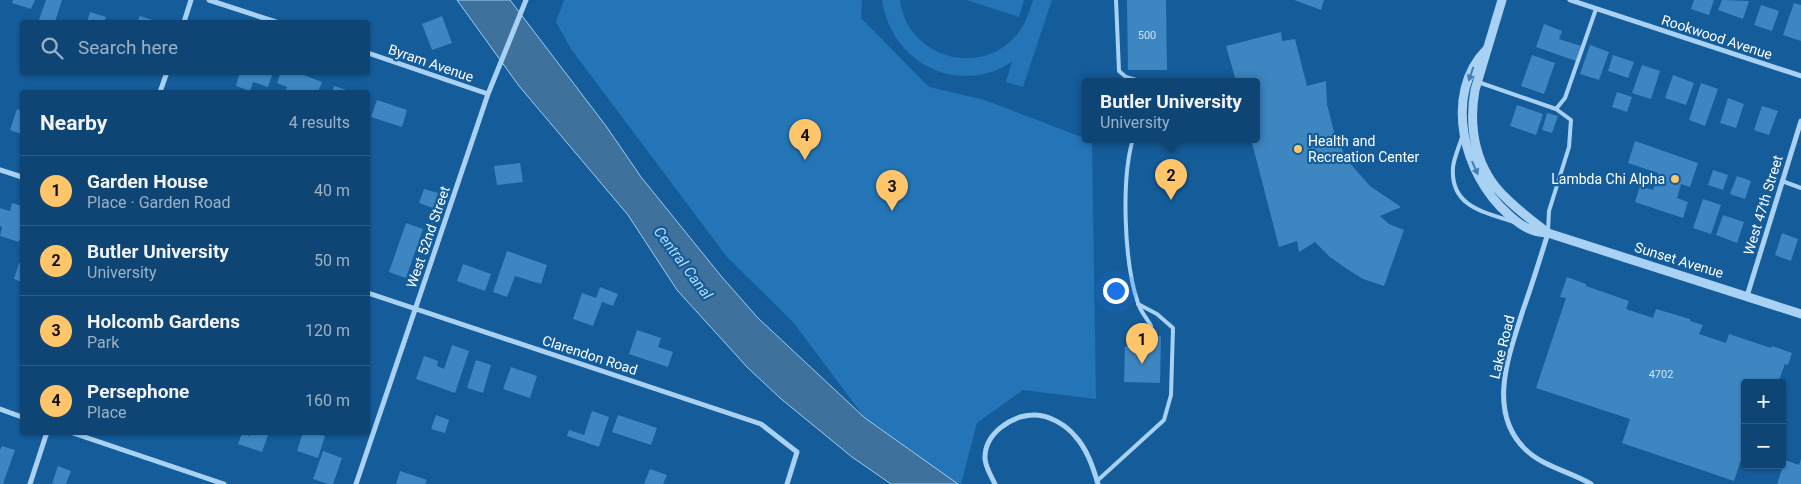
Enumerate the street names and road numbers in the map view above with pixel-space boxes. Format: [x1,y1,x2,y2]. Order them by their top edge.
street label: Rookwood Avenue [1660,12,1774,62]
street label: Byram Avenue [386,41,476,85]
street label: West 47th Street [1740,153,1786,257]
street label: West 52nd Street [403,184,453,290]
street label: Sunset Avenue [1633,239,1725,281]
street label: Lake Road [1486,313,1518,381]
street label: Clarendon Road [540,332,640,378]

